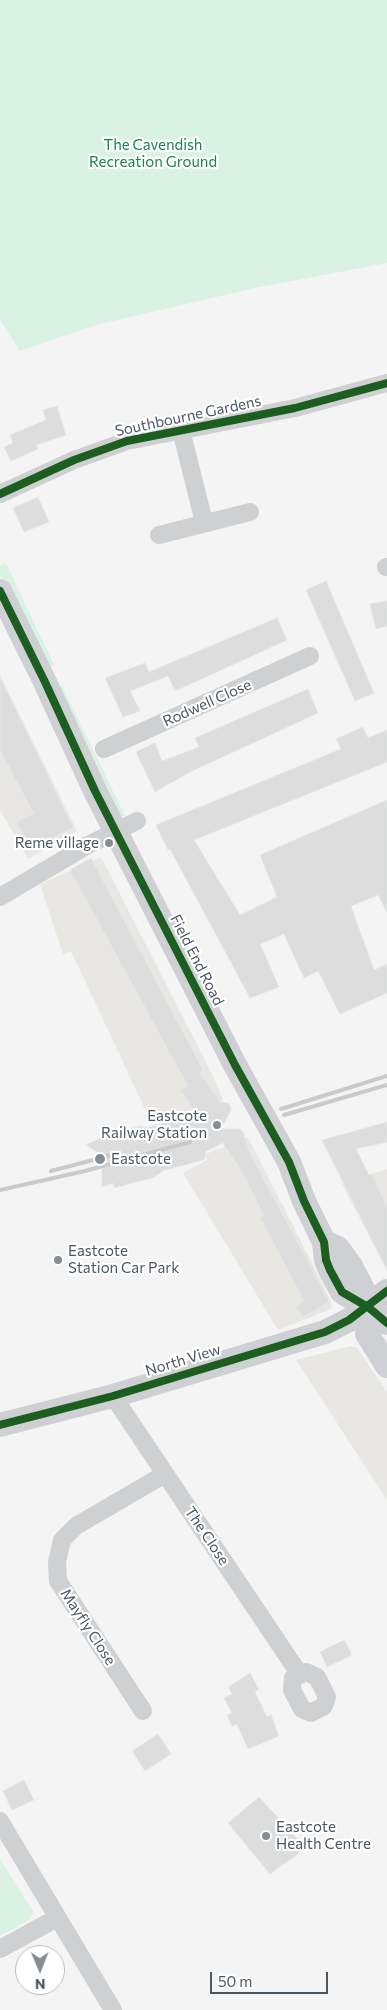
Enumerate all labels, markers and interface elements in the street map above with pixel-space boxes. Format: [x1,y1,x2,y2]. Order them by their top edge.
park label: The Cavendish Recreation Ground [89,136,217,171]
street label: Southbourne Gardens [113,392,263,440]
street label: Rodwell Close [160,675,254,731]
place label: Reme village [15,834,99,852]
marker: Reme village [103,837,115,849]
street label: Field End Road [166,911,228,1009]
place label: Eastcote Railway Station [101,1107,207,1142]
marker: Eastcote Railway Station [211,1119,223,1131]
place label: Eastcote [111,1150,171,1168]
marker: Eastcote [93,1152,107,1166]
place label: Eastcote Station Car Park [68,1242,179,1277]
marker: Eastcote Station Car Park [52,1254,64,1266]
street label: North View [143,1340,223,1380]
street label: The Close [181,1503,233,1569]
street label: Mayfly Close [57,1585,119,1669]
place label: Eastcote Health Centre [276,1818,371,1853]
marker: Eastcote Health Centre [260,1830,272,1842]
north arrow [15,1945,65,1995]
scale bar [212,1962,330,1994]
text: 50 m [218,1972,252,1990]
text: N [35,1976,46,1993]

